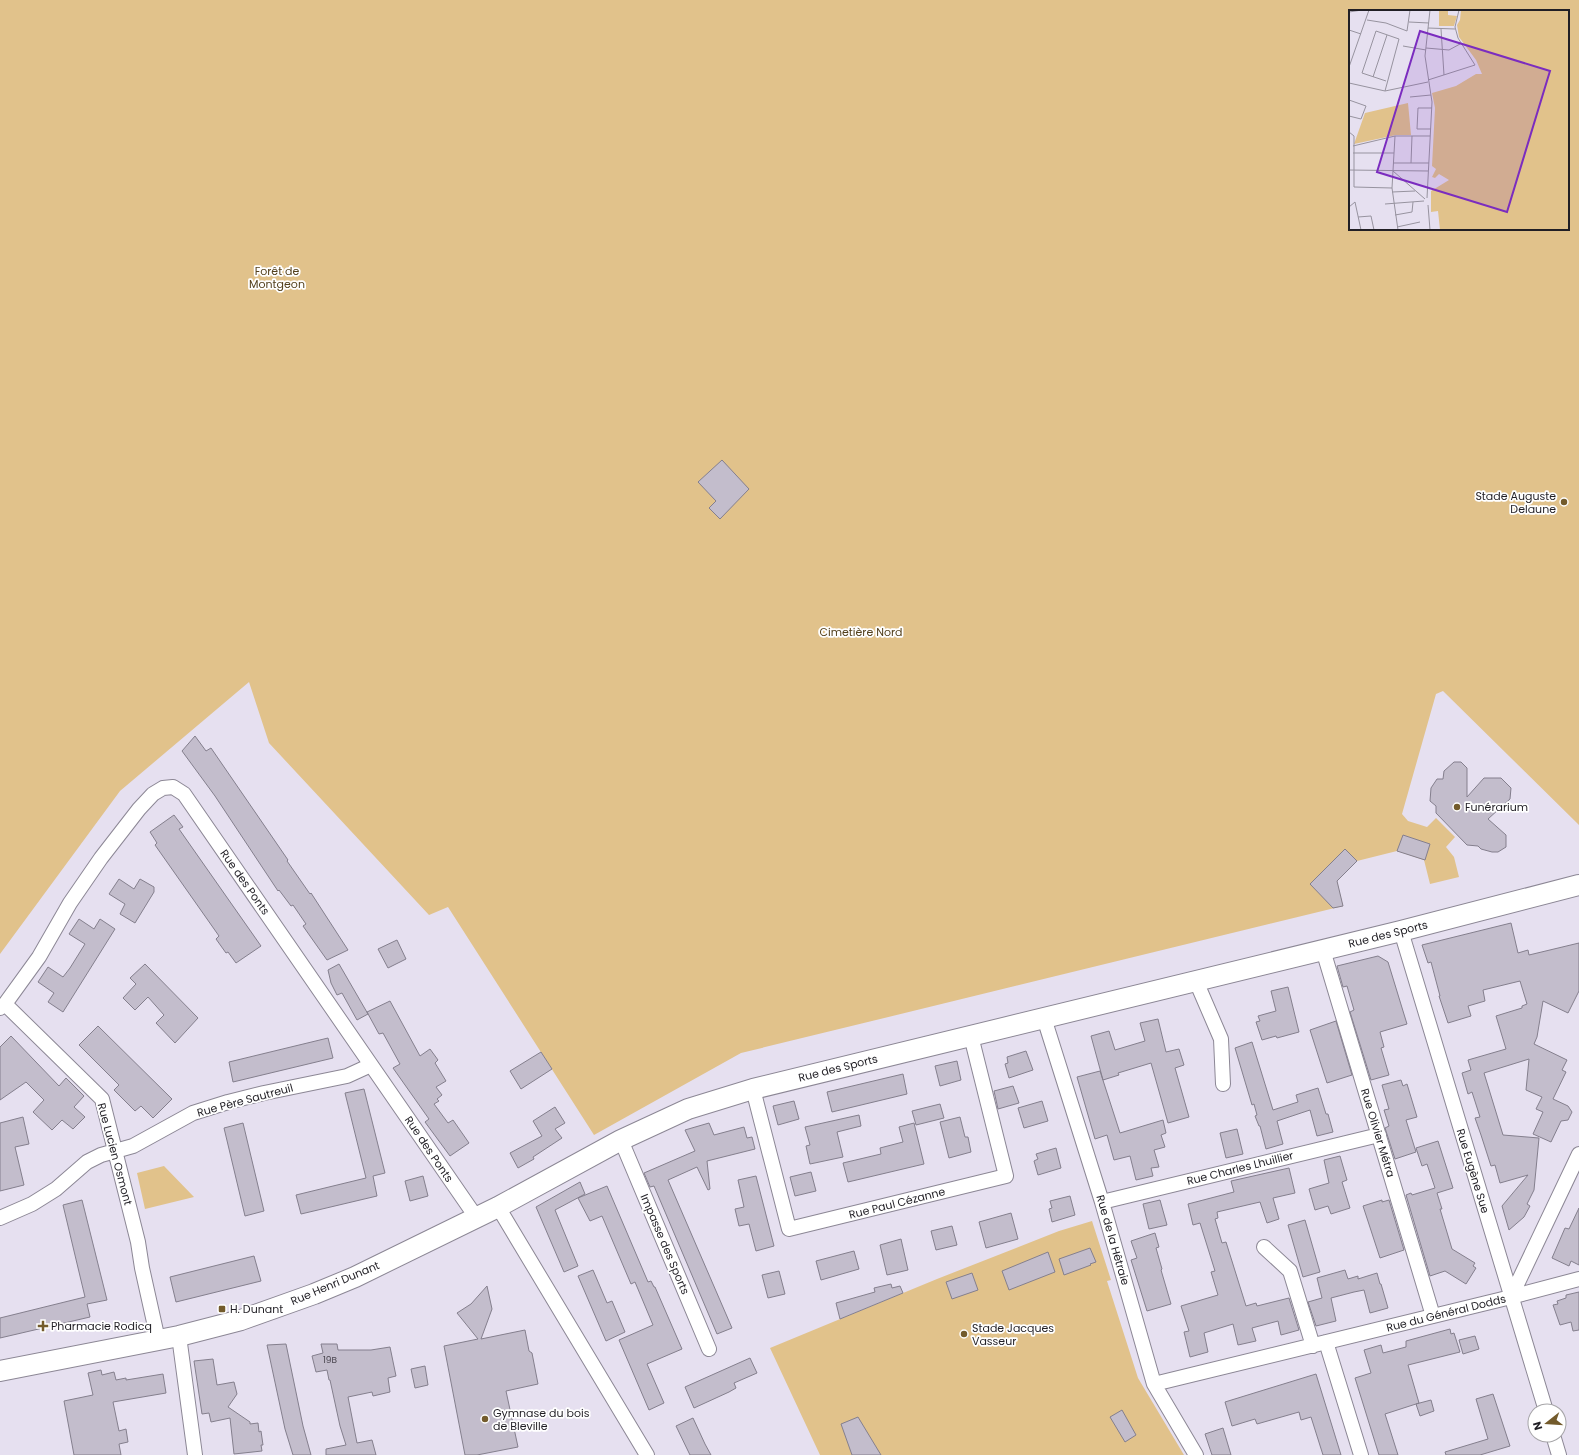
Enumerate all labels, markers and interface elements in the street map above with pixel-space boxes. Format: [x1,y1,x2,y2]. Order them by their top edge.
inset map [1349,10,1569,230]
park label: Forêt de Montgeon [249,263,305,292]
place label: Stade Auguste Delaune [1475,488,1556,517]
marker: Stade Auguste Delaune [1559,497,1569,507]
park label: Cimetière Nord [819,624,903,640]
place label: Funérarium [1465,799,1528,815]
marker: Funérarium [1452,802,1462,812]
street label: Rue des Ponts [216,846,274,918]
street label: Rue des Sports [1347,916,1430,952]
street label: Rue des Sports [797,1050,880,1086]
street label: Rue Père Sautreuil [195,1079,295,1121]
street label: Rue Olivier Métra [1357,1087,1399,1179]
street label: Rue Lucien Osmont [94,1101,136,1207]
street label: Rue des Ponts [401,1113,457,1185]
street label: Rue Eugène Sue [1453,1127,1493,1215]
street label: Rue Charles Lhuillier [1185,1147,1295,1189]
street label: Rue Paul Cézanne [847,1183,947,1223]
street label: Impasse des Sports [637,1191,694,1297]
street label: Rue de la Hêtraie [1092,1193,1134,1287]
street label: Rue Henri Dunant [288,1257,382,1309]
street label: Rue du Général Dodds [1385,1290,1508,1336]
place label: H. Dunant [230,1301,283,1317]
marker: H. Dunant [217,1304,227,1314]
place label: Pharmacie Rodicq [51,1318,152,1334]
place label: Stade Jacques Vasseur [972,1320,1054,1349]
marker: Pharmacie Rodicq [38,1321,48,1331]
marker: Stade Jacques Vasseur [959,1329,969,1339]
house number: 19B [323,1354,338,1366]
north arrow [1527,1403,1567,1443]
place label: Gymnase du bois de Bleville [493,1405,590,1434]
marker: Gymnase du bois de Bleville [480,1414,490,1424]
text: N [1529,1420,1546,1432]

